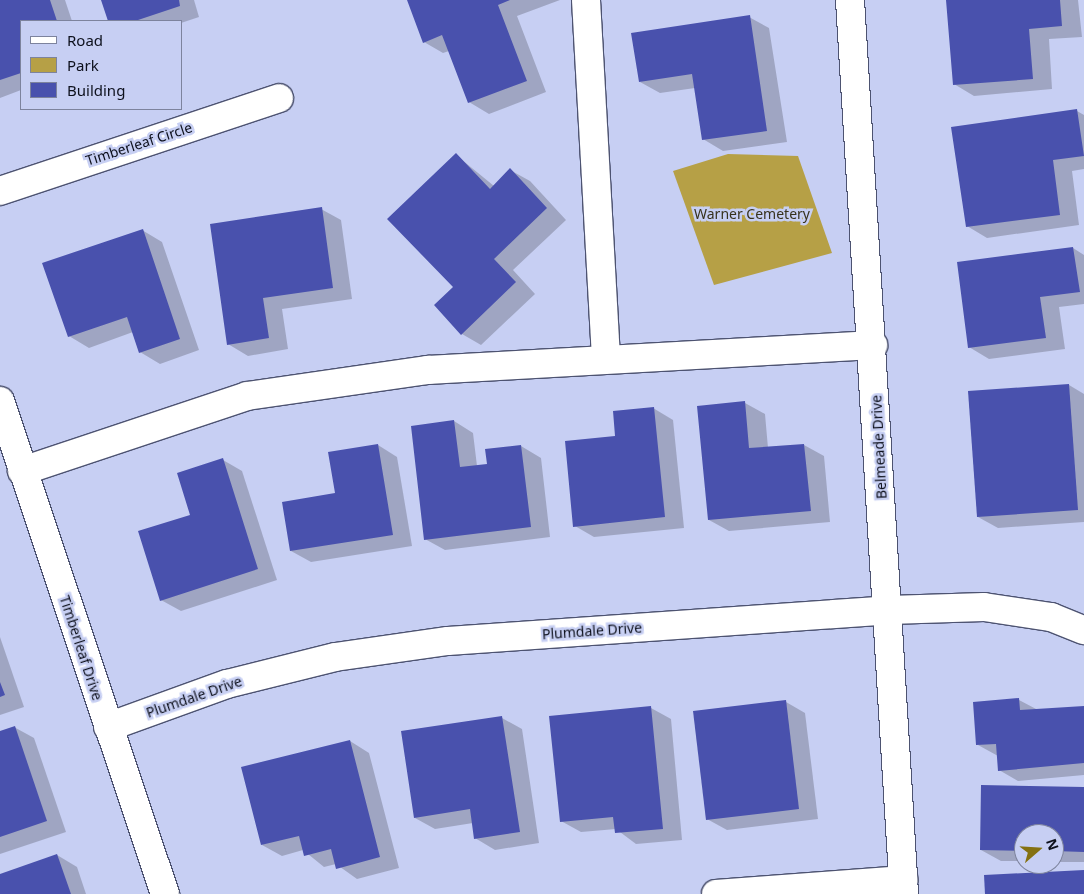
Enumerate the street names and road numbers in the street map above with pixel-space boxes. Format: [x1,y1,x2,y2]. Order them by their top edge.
street label: Timberleaf Circle [84,119,194,169]
street label: Belmeade Drive [868,395,890,499]
street label: Timberleaf Drive [56,593,106,703]
street label: Plumdale Drive [542,619,642,643]
street label: Plumdale Drive [144,673,244,721]

